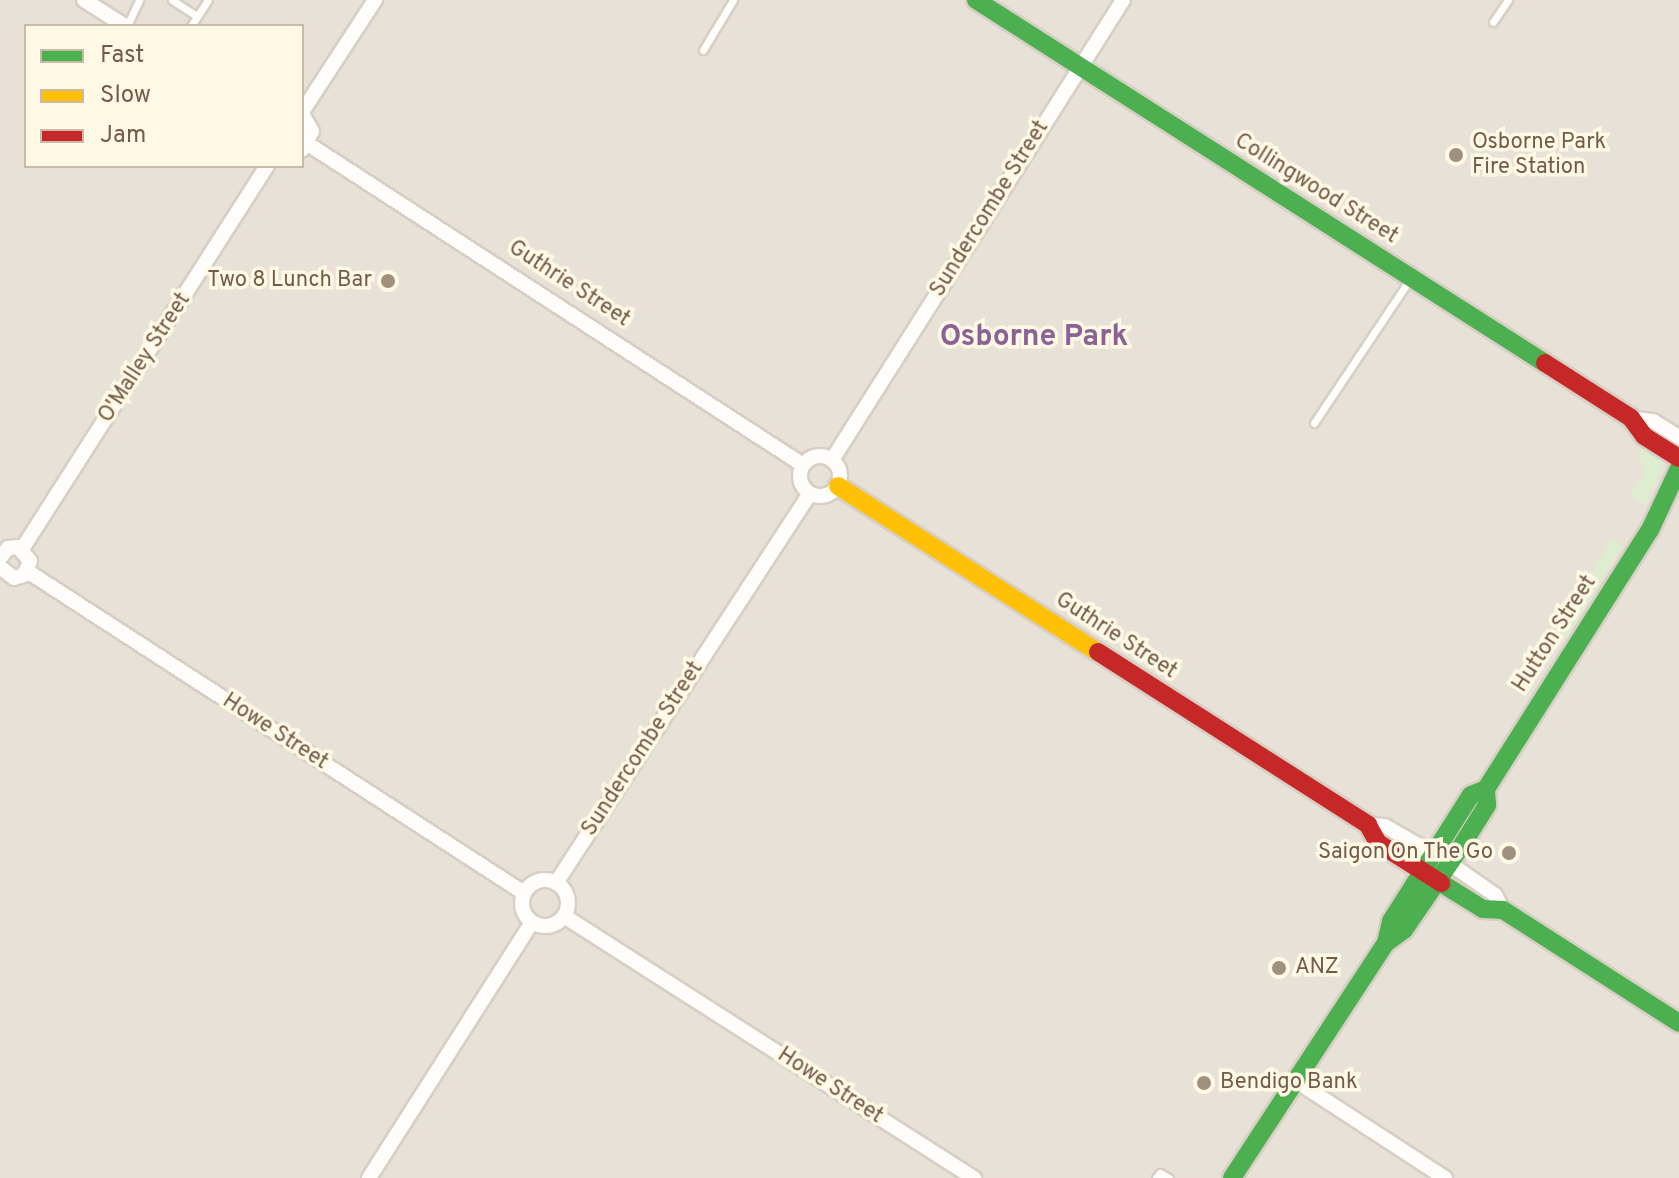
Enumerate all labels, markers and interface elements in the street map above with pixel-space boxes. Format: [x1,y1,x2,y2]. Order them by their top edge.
legend [24,24,304,168]
text: Fast [100,41,144,71]
text: Slow [100,81,151,111]
street label: Sundercombe Street [925,116,1055,302]
text: Jam [100,121,146,151]
street label: Collingwood Street [1229,128,1403,250]
place label: Osborne Park Fire Station [1472,129,1606,180]
marker: Osborne Park Fire Station [1447,146,1465,164]
street label: Guthrie Street [503,235,635,333]
place label: Two 8 Lunch Bar [207,268,372,294]
marker: Two 8 Lunch Bar [379,272,397,290]
street label: O'Malley Street [93,288,197,428]
district label: Osborne Park [940,320,1128,356]
street label: Hutton Street [1507,571,1603,697]
street label: Guthrie Street [1050,587,1182,685]
street label: Sundercombe Street [577,657,709,841]
street label: Howe Street [217,688,333,776]
place label: Saigon On The Go [1317,840,1493,866]
marker: Saigon On The Go [1500,844,1518,862]
place label: ANZ [1295,955,1339,981]
marker: ANZ [1270,959,1288,977]
street label: Howe Street [772,1042,888,1130]
place label: Bendigo Bank [1220,1070,1358,1096]
marker: Bendigo Bank [1195,1074,1213,1092]

